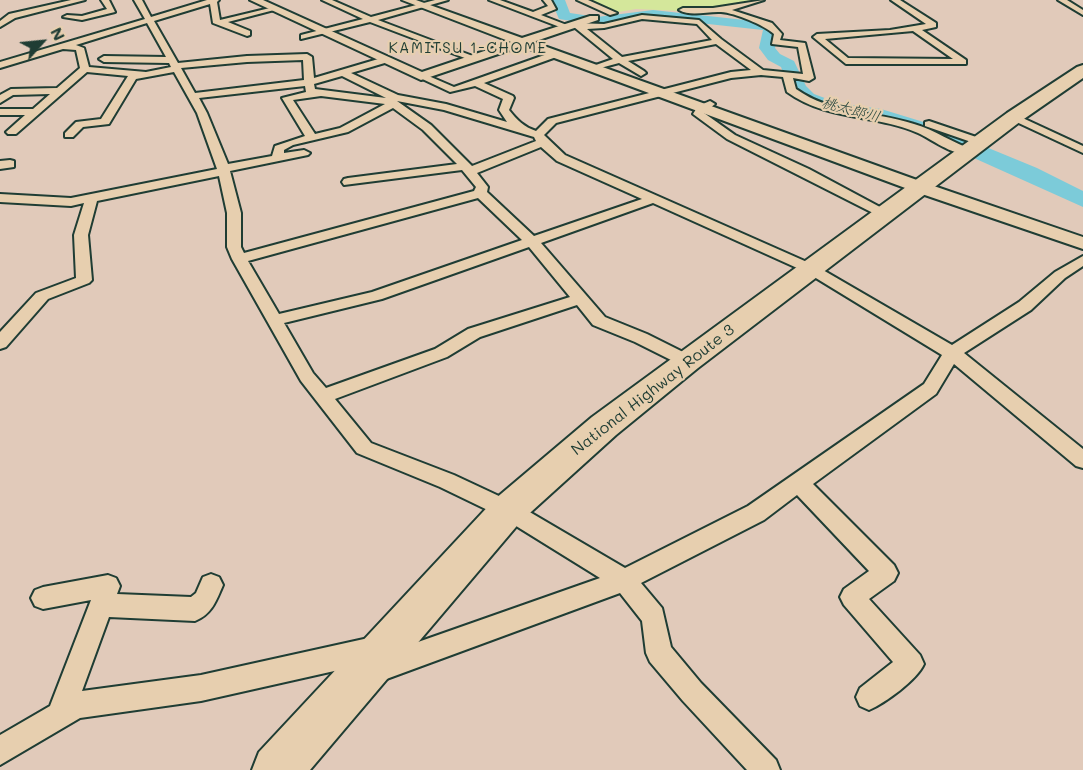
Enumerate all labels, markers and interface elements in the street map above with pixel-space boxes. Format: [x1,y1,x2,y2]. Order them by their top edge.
north arrow [12,12,72,72]
text: N [46,23,71,44]
district label: KAMITSU 1-CHOME [389,39,547,57]
water label: 桃太郎川 [820,94,882,126]
street label: National Highway Route 3 [568,320,738,460]

